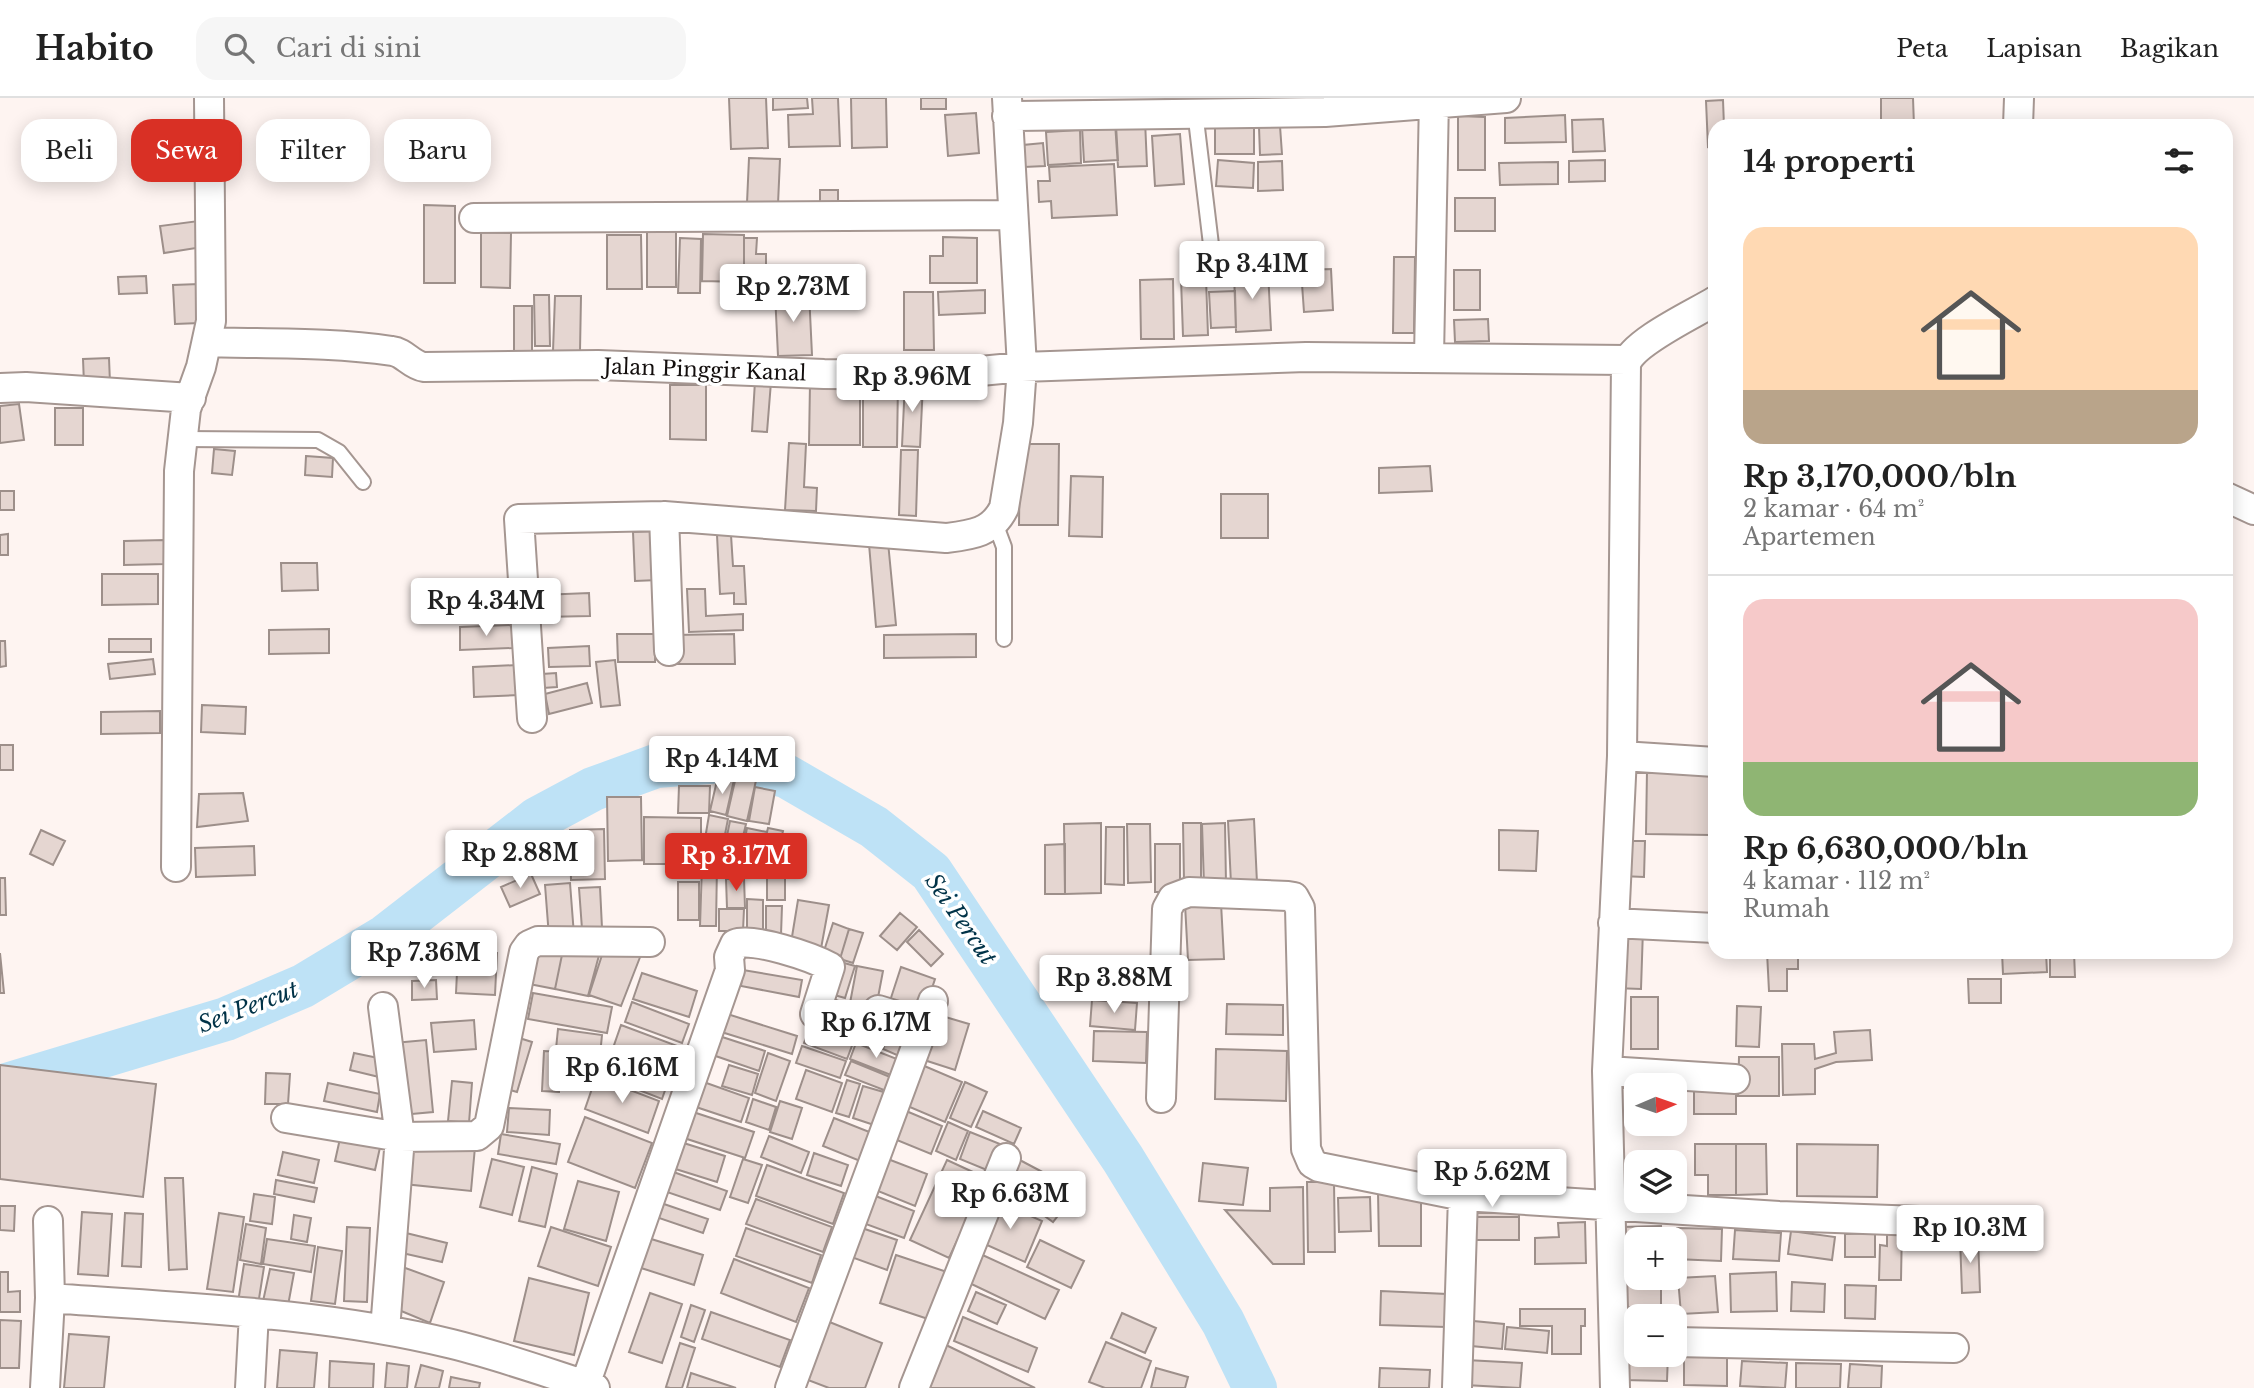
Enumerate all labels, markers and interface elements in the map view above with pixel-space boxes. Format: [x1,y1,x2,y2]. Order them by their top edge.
search box [196,17,686,80]
text: Habito [35,28,154,69]
icon: search [220,29,258,67]
text: Cari di sini [276,32,421,64]
text: Peta [1896,34,1948,63]
text: Lapisan [1986,34,2082,63]
text: Bagikan [2120,34,2219,63]
chip: Beli [21,119,117,182]
chip: Sewa [131,119,242,182]
chip: Filter [256,119,370,182]
chip: Baru [384,119,491,182]
icon: filters [2160,142,2198,180]
text: 14 properti [1743,143,1915,180]
pin: Rp 3.41M [1180,242,1324,301]
text: Rp 3.41M [1195,250,1309,278]
pin: Rp 2.73M [721,264,865,324]
icon: home [1908,272,2034,398]
text: Rp 2.73M [736,273,850,301]
street label: Jalan Pinggir Kanal [600,353,807,387]
pin: Rp 3.96M [840,354,984,414]
text: Rp 3.96M [853,363,971,391]
text: Rp 3,170,000/bln [1743,458,2017,495]
text: 2 kamar · 64 m² [1743,495,1924,523]
text: Apartemen [1743,523,1876,551]
pin: Rp 4.34M [414,578,558,638]
text: Rp 4.34M [427,587,545,615]
icon: home [1908,644,2034,770]
pin: Rp 4.14M [650,736,794,796]
text: Rp 4.14M [665,745,779,773]
pin: Rp 2.88M [448,830,592,890]
text: Rp 6,630,000/bln [1743,830,2028,867]
pin: Rp 3.17M [664,834,808,893]
text: Rp 2.88M [461,839,579,867]
text: Rp 3.17M [681,842,791,870]
text: 4 kamar · 112 m² [1743,867,1930,895]
water label: Sei Percut [919,868,1003,971]
text: Rumah [1743,895,1830,923]
pin: Rp 7.36M [352,930,496,990]
text: Rp 7.36M [367,939,481,967]
pin: Rp 3.88M [1042,956,1186,1015]
text: Rp 3.88M [1055,964,1173,992]
water label: Sei Percut [194,975,303,1039]
pin: Rp 6.17M [804,1000,948,1060]
text: Rp 6.17M [821,1009,931,1037]
pin: Rp 6.16M [550,1046,694,1105]
text: Rp 6.16M [565,1054,679,1082]
north arrow [1624,1073,1687,1136]
map controls [1624,1073,1687,1367]
pin: Rp 5.62M [1420,1150,1564,1209]
button: layers [1624,1150,1687,1213]
text: Rp 5.62M [1433,1158,1551,1186]
pin: Rp 6.63M [938,1172,1082,1231]
text: Rp 6.63M [951,1180,1069,1208]
pin: Rp 10.3M [1898,1206,2042,1265]
text: Rp 10.3M [1913,1214,2027,1242]
button: + [1624,1227,1687,1290]
button: − [1624,1304,1687,1367]

